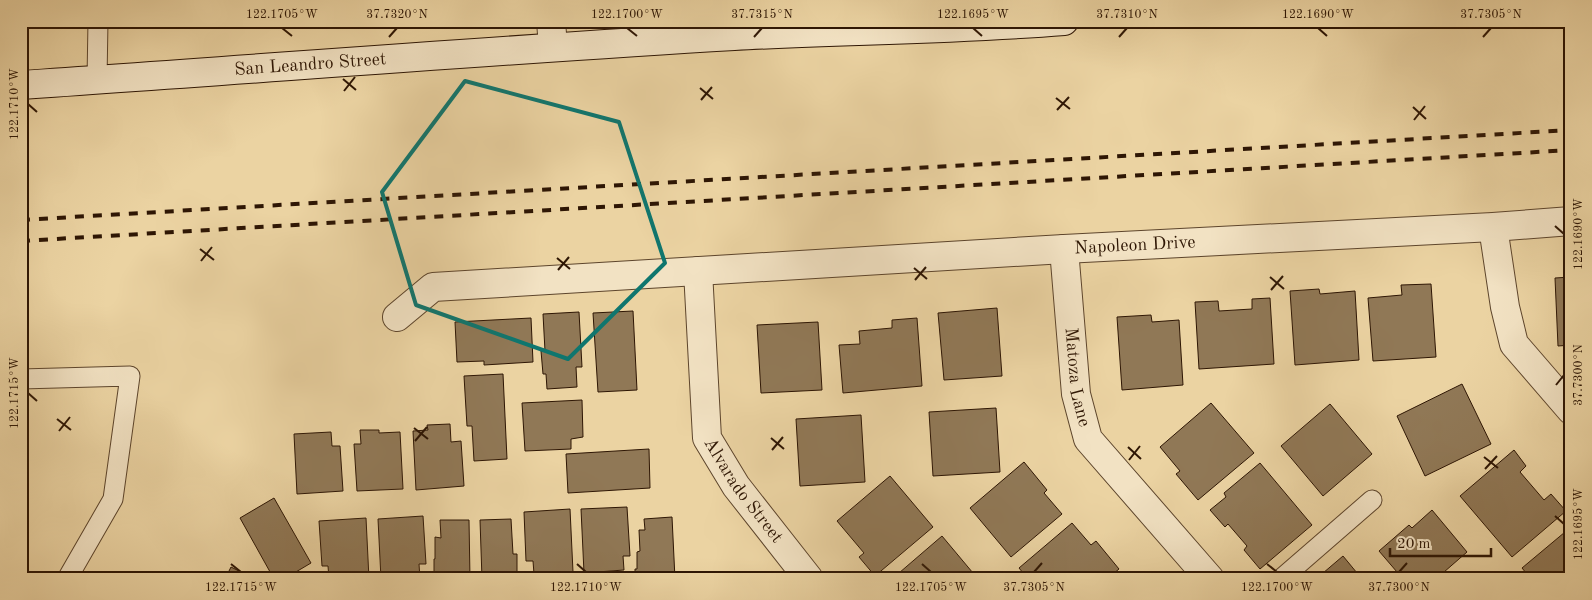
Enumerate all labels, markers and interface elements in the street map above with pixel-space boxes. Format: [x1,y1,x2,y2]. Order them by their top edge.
text: 122.1705°W [246,8,318,21]
text: 37.7315°N [731,8,793,21]
text: 122.1695°W [937,8,1009,21]
text: 37.7305°N [1460,8,1522,21]
text: 37.7320°N [366,9,428,21]
text: 122.1700°W [591,9,663,21]
text: 37.7310°N [1096,9,1158,21]
text: 122.1690°W [1282,9,1354,21]
street label: San Leandro Street [234,50,387,79]
text: 122.1710°W [9,68,21,140]
text: 122.1690°W [1573,198,1585,270]
street label: Napoleon Drive [1074,233,1196,257]
street label: Matoza Lane [1062,327,1093,429]
text: 37.7300°N [1573,344,1585,406]
text: 122.1715°W [8,357,21,429]
street label: Alvarado Street [700,435,786,546]
text: 122.1695°W [1572,488,1585,560]
scale bar [1390,525,1491,557]
text: 20 m [1397,537,1431,552]
text: 122.1715°W [205,581,277,594]
text: 122.1705°W [895,581,967,594]
text: 37.7305°N [1003,581,1065,594]
text: 122.1710°W [550,582,622,594]
text: 122.1700°W [1241,582,1313,594]
text: 37.7300°N [1368,582,1430,594]

